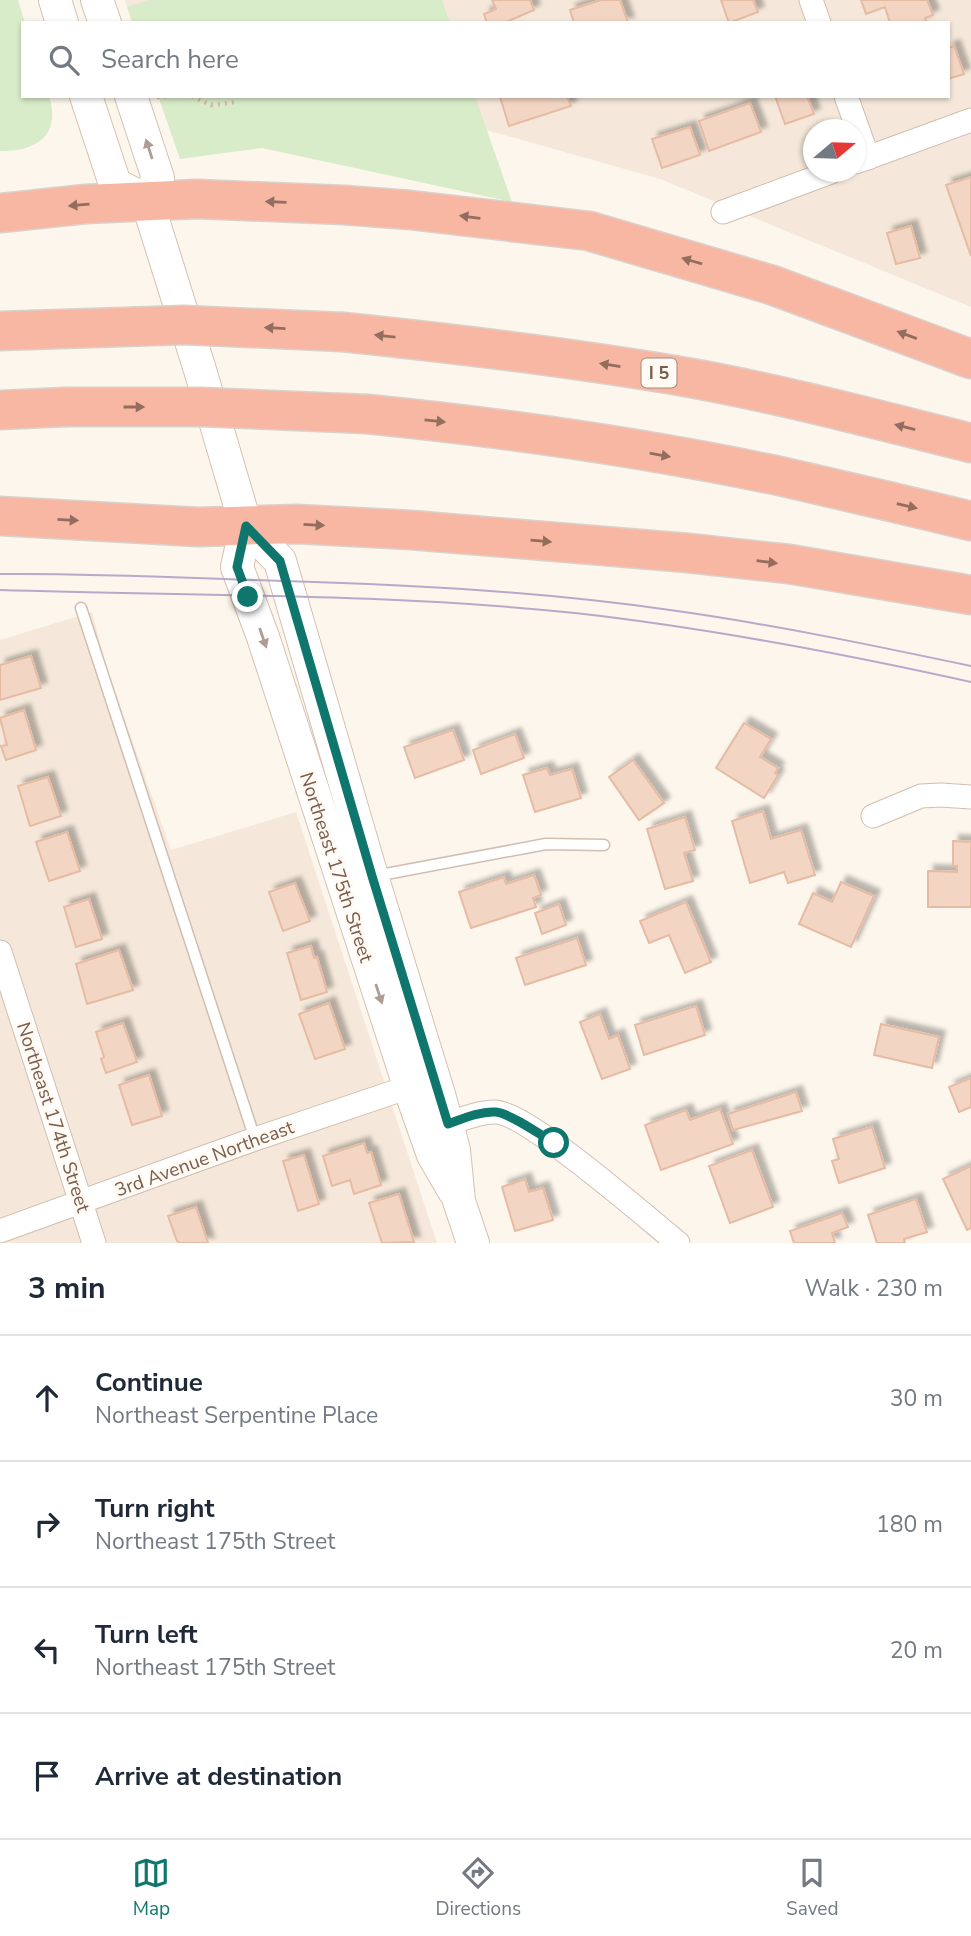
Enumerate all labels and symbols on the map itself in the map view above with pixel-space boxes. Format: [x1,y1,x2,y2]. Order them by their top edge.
north arrow [803,119,866,182]
one-way arrow [143,139,154,160]
one-way arrow [265,197,287,208]
one-way arrow [67,200,89,211]
one-way arrow [458,211,480,222]
one-way arrow [681,256,702,266]
one-way arrow [263,323,285,334]
one-way arrow [897,329,918,340]
one-way arrow [374,330,396,341]
road number: I 5 [642,358,676,388]
one-way arrow [599,359,621,370]
one-way arrow [123,401,145,413]
one-way arrow [424,416,446,427]
one-way arrow [894,421,916,432]
one-way arrow [649,449,671,460]
one-way arrow [896,501,918,512]
one-way arrow [57,515,79,526]
one-way arrow [303,520,325,531]
one-way arrow [530,536,552,547]
one-way arrow [757,556,779,567]
route end [232,581,263,612]
one-way arrow [258,628,269,649]
street label: Northeast 175th Street [293,769,379,966]
one-way arrow [374,984,384,1005]
street label: Northeast 174th Street [10,1019,96,1216]
street label: 3rd Avenue Northeast [111,1114,298,1203]
route start [538,1127,569,1158]

